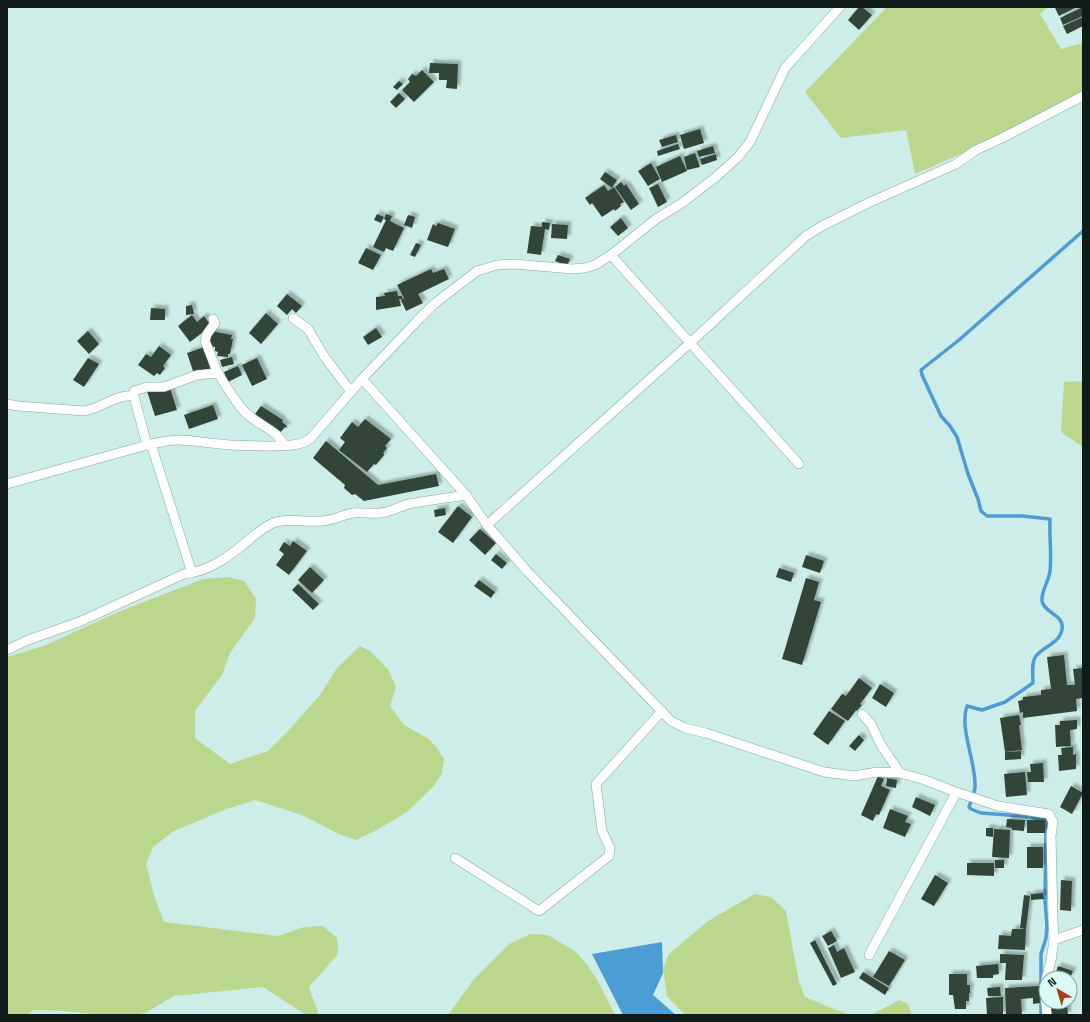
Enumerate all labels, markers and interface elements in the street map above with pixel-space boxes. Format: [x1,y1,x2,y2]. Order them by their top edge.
north arrow [1038,970,1078,1010]
text: N [1045,974,1059,990]

